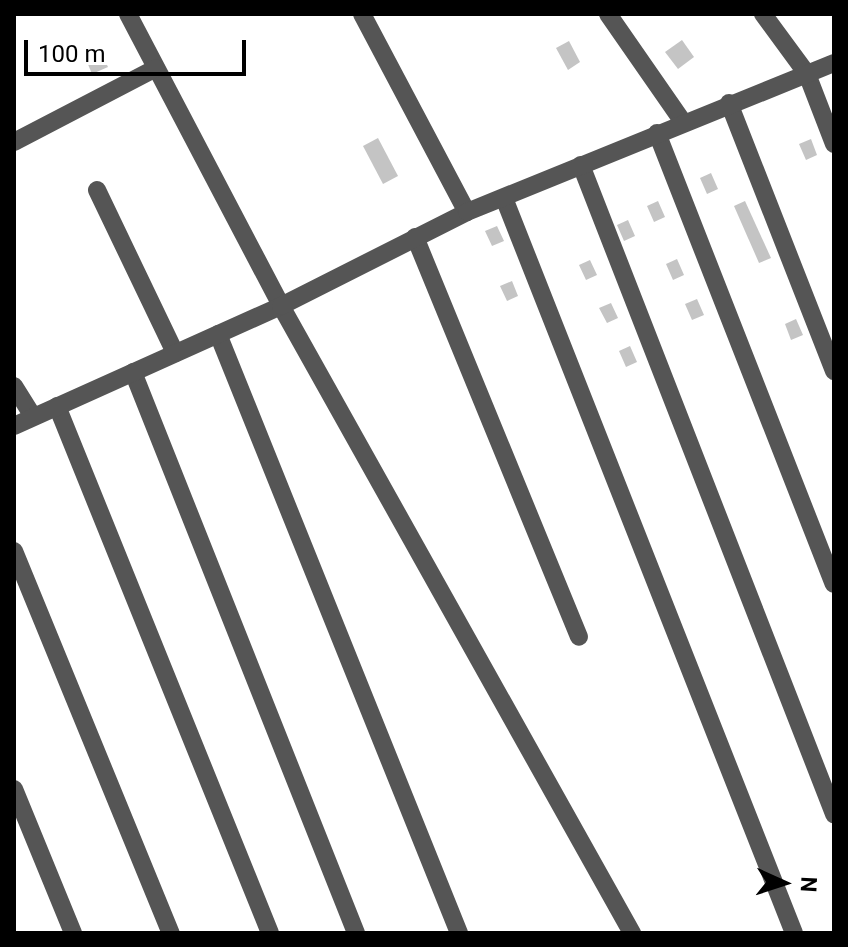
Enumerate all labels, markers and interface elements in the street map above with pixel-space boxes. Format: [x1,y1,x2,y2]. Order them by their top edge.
scale bar [28,24,250,74]
text: 100 m [38,40,105,68]
north arrow [744,843,824,923]
text: N [796,876,821,893]

